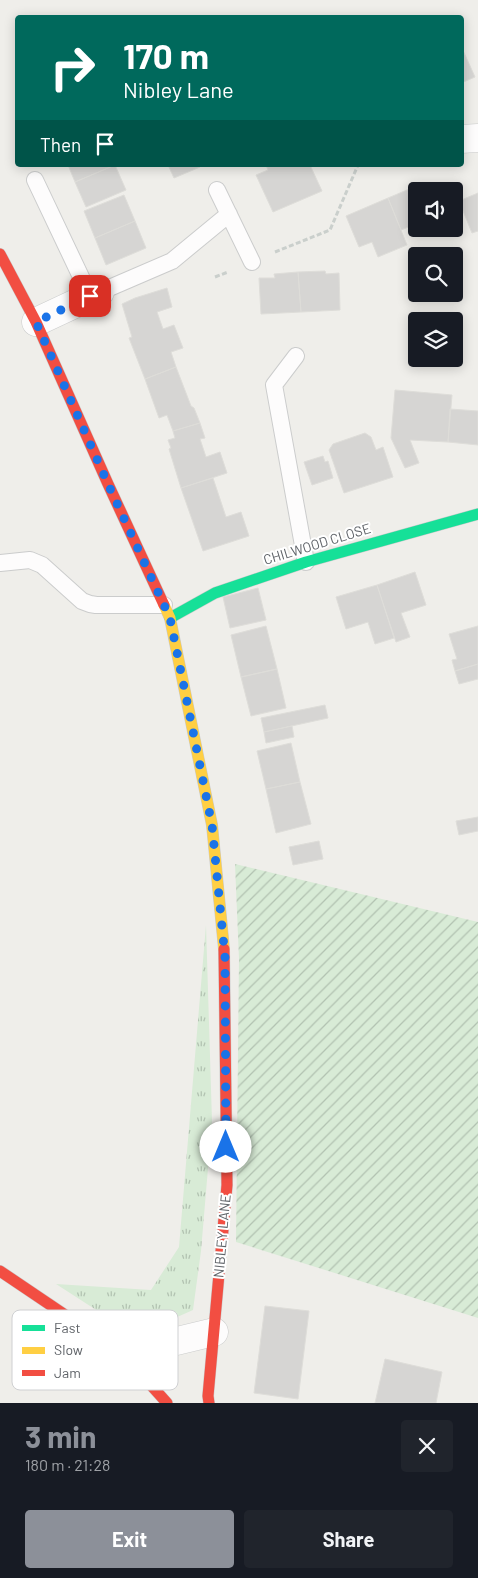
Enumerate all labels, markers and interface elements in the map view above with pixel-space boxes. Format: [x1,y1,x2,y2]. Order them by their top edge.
text: 170 m [123,34,209,76]
icon: right [40,35,105,100]
text: Nibley Lane [123,76,234,102]
icon: arrive [91,130,119,158]
text: Then [40,133,81,156]
map controls [408,182,463,367]
button: sound [408,182,463,237]
button: search [408,247,463,302]
pin [69,275,111,317]
icon: arrive [76,282,104,310]
button: layers [408,312,463,367]
street label: CHILWOOD CLOSE [261,519,373,568]
position arrow [199,1120,251,1172]
street label: NIBLEY LANE [209,1193,234,1278]
legend [12,1310,178,1390]
text: Fast [54,1319,80,1336]
text: Slow [54,1341,83,1358]
text: Jam [54,1364,81,1381]
text: 3 min [25,1418,96,1454]
button: close [401,1420,453,1472]
text: 180 m · 21:28 [25,1455,110,1474]
button: Exit [25,1510,234,1568]
button: Share [244,1510,453,1568]

